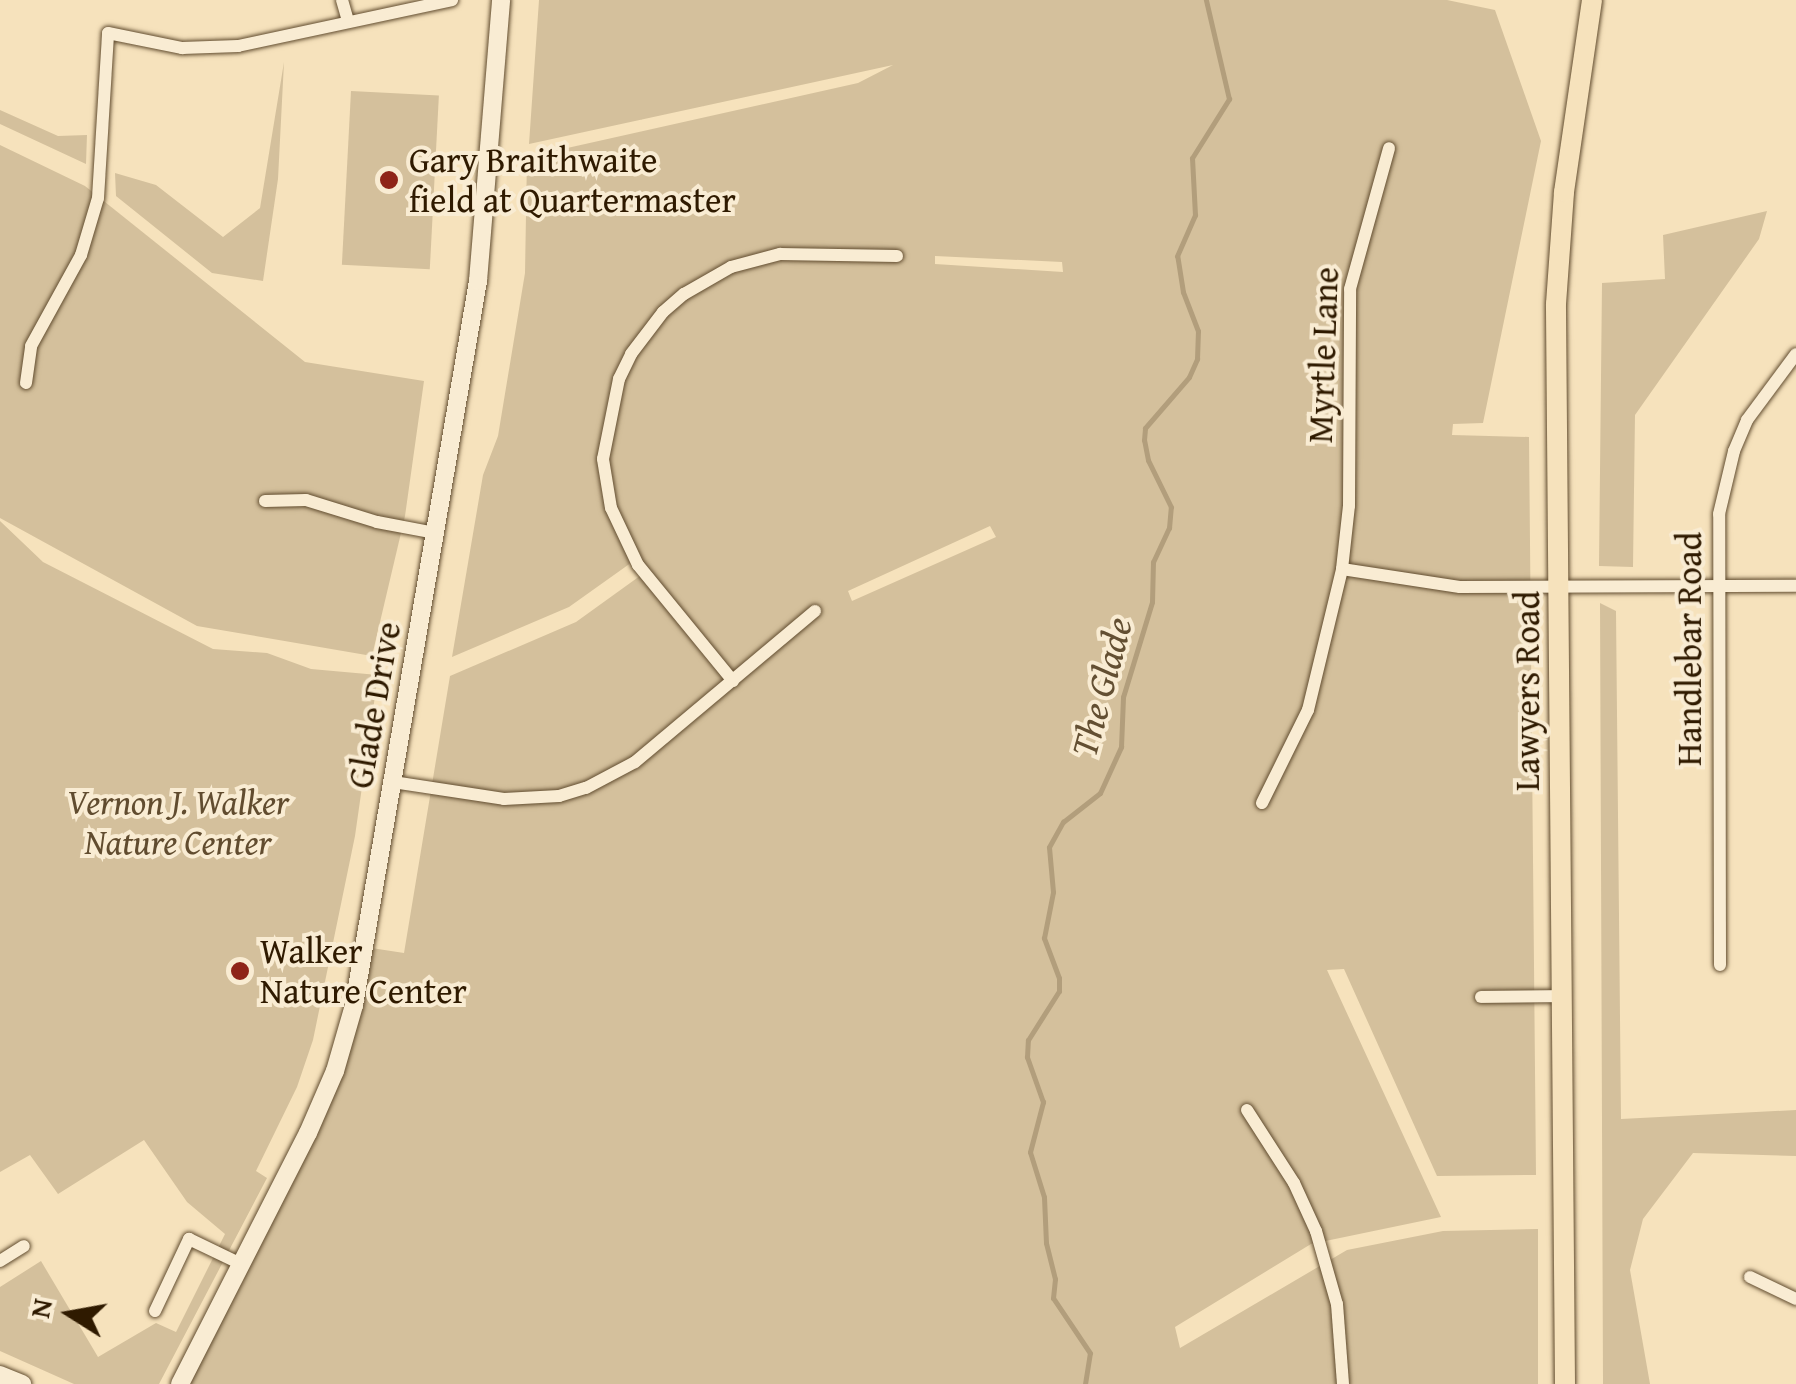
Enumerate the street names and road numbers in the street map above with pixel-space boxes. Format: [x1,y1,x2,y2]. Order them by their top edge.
street label: Myrtle Lane [1299,266,1347,444]
street label: Handlebar Road [1668,532,1710,766]
street label: Lawyers Road [1506,591,1548,791]
street label: Glade Drive [339,618,409,792]

